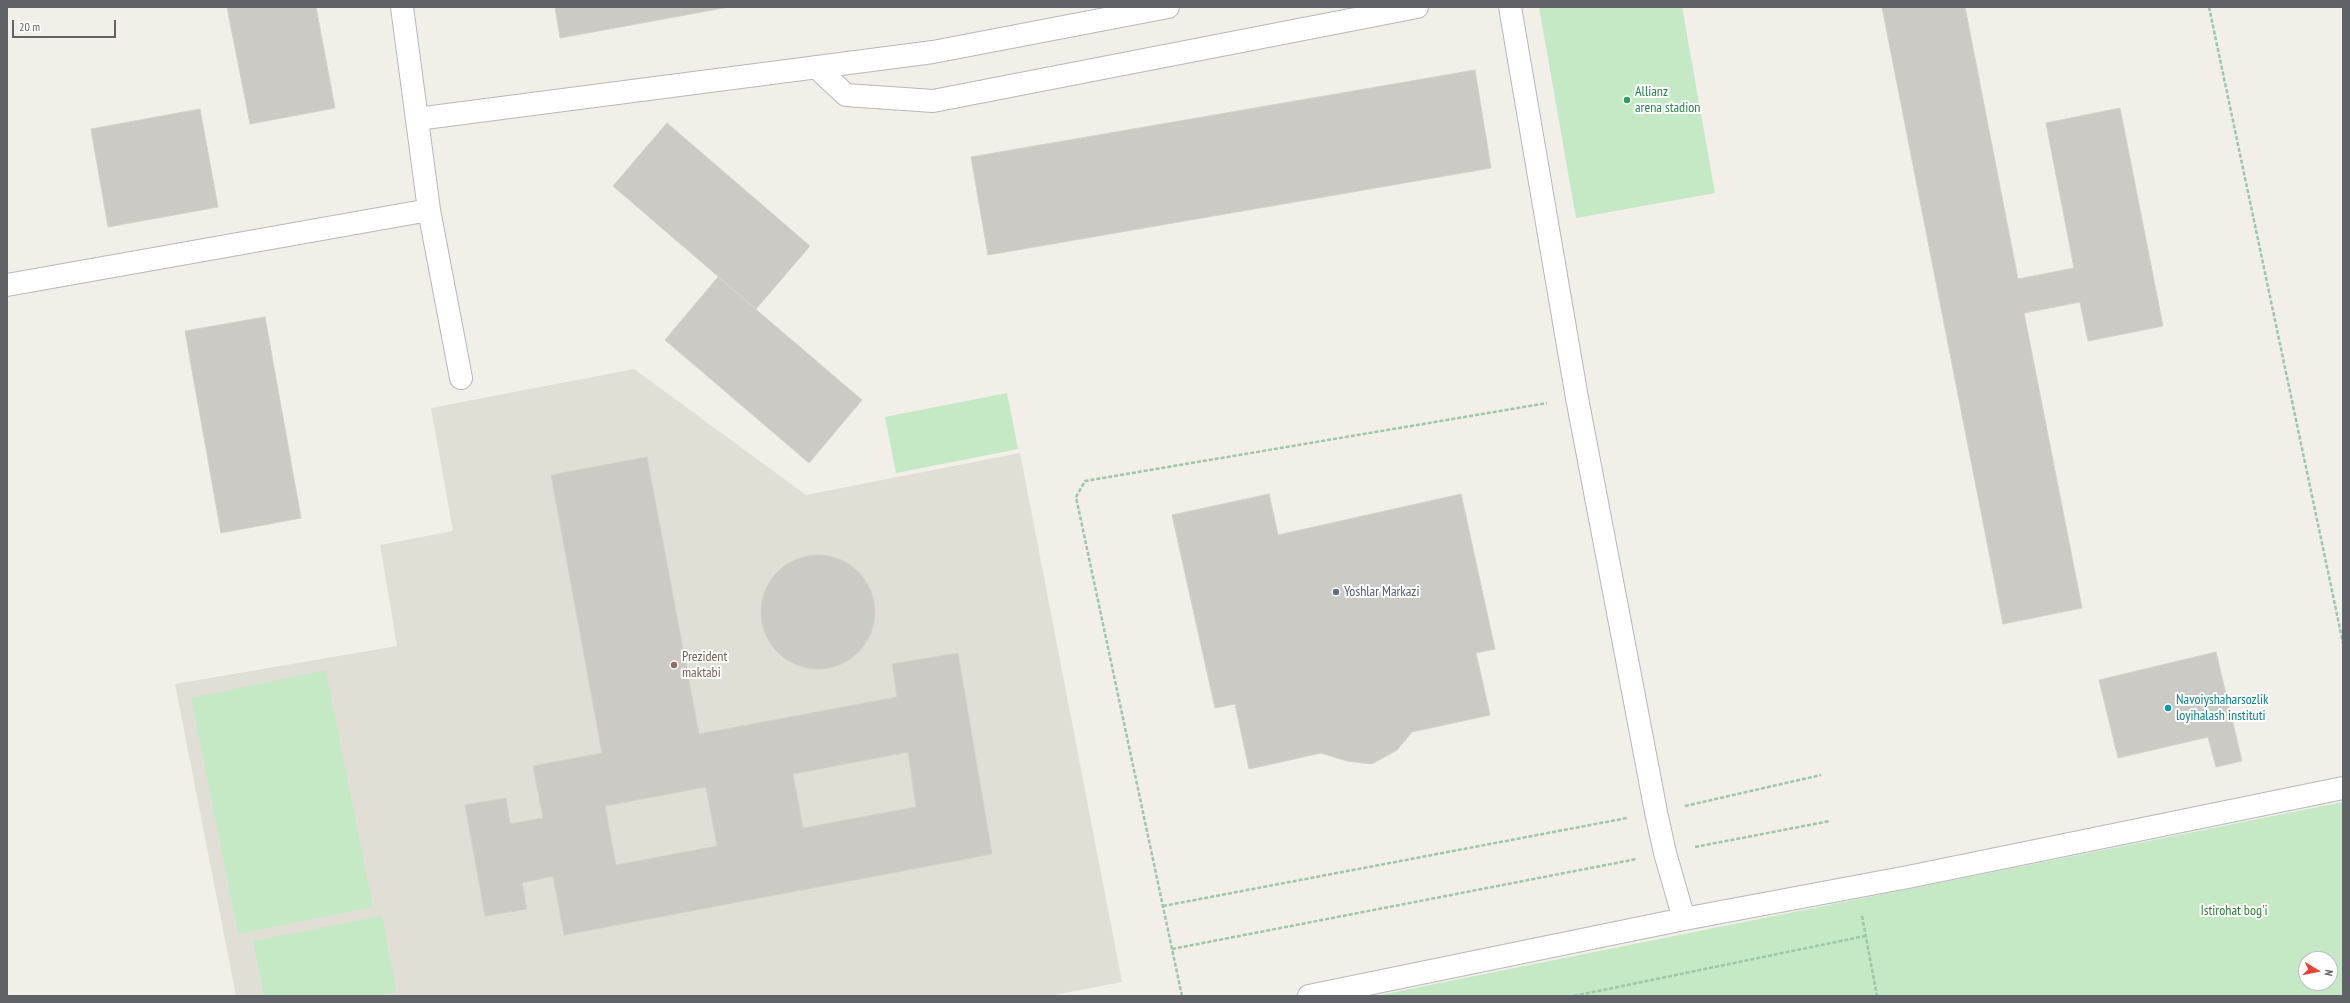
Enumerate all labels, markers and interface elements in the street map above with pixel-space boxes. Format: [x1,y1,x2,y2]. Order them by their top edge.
scale bar [14,12,118,38]
text: 20 m [19,19,40,34]
place label: Allianz arena stadion [1635,84,1700,116]
marker: Allianz arena stadion [1622,95,1632,105]
place label: Yoshlar Markazi [1344,584,1419,600]
marker: Yoshlar Markazi [1331,587,1341,597]
place label: Prezident maktabi [682,649,727,682]
marker: Prezident maktabi [669,660,679,670]
place label: Navoiyshaharsozlik loyihalash instituti [2176,692,2268,724]
marker: Navoiyshaharsozlik loyihalash instituti [2163,703,2173,713]
park label: Istirohat bog'i [2200,903,2268,919]
north arrow [2298,951,2338,991]
text: N [2321,969,2336,977]

